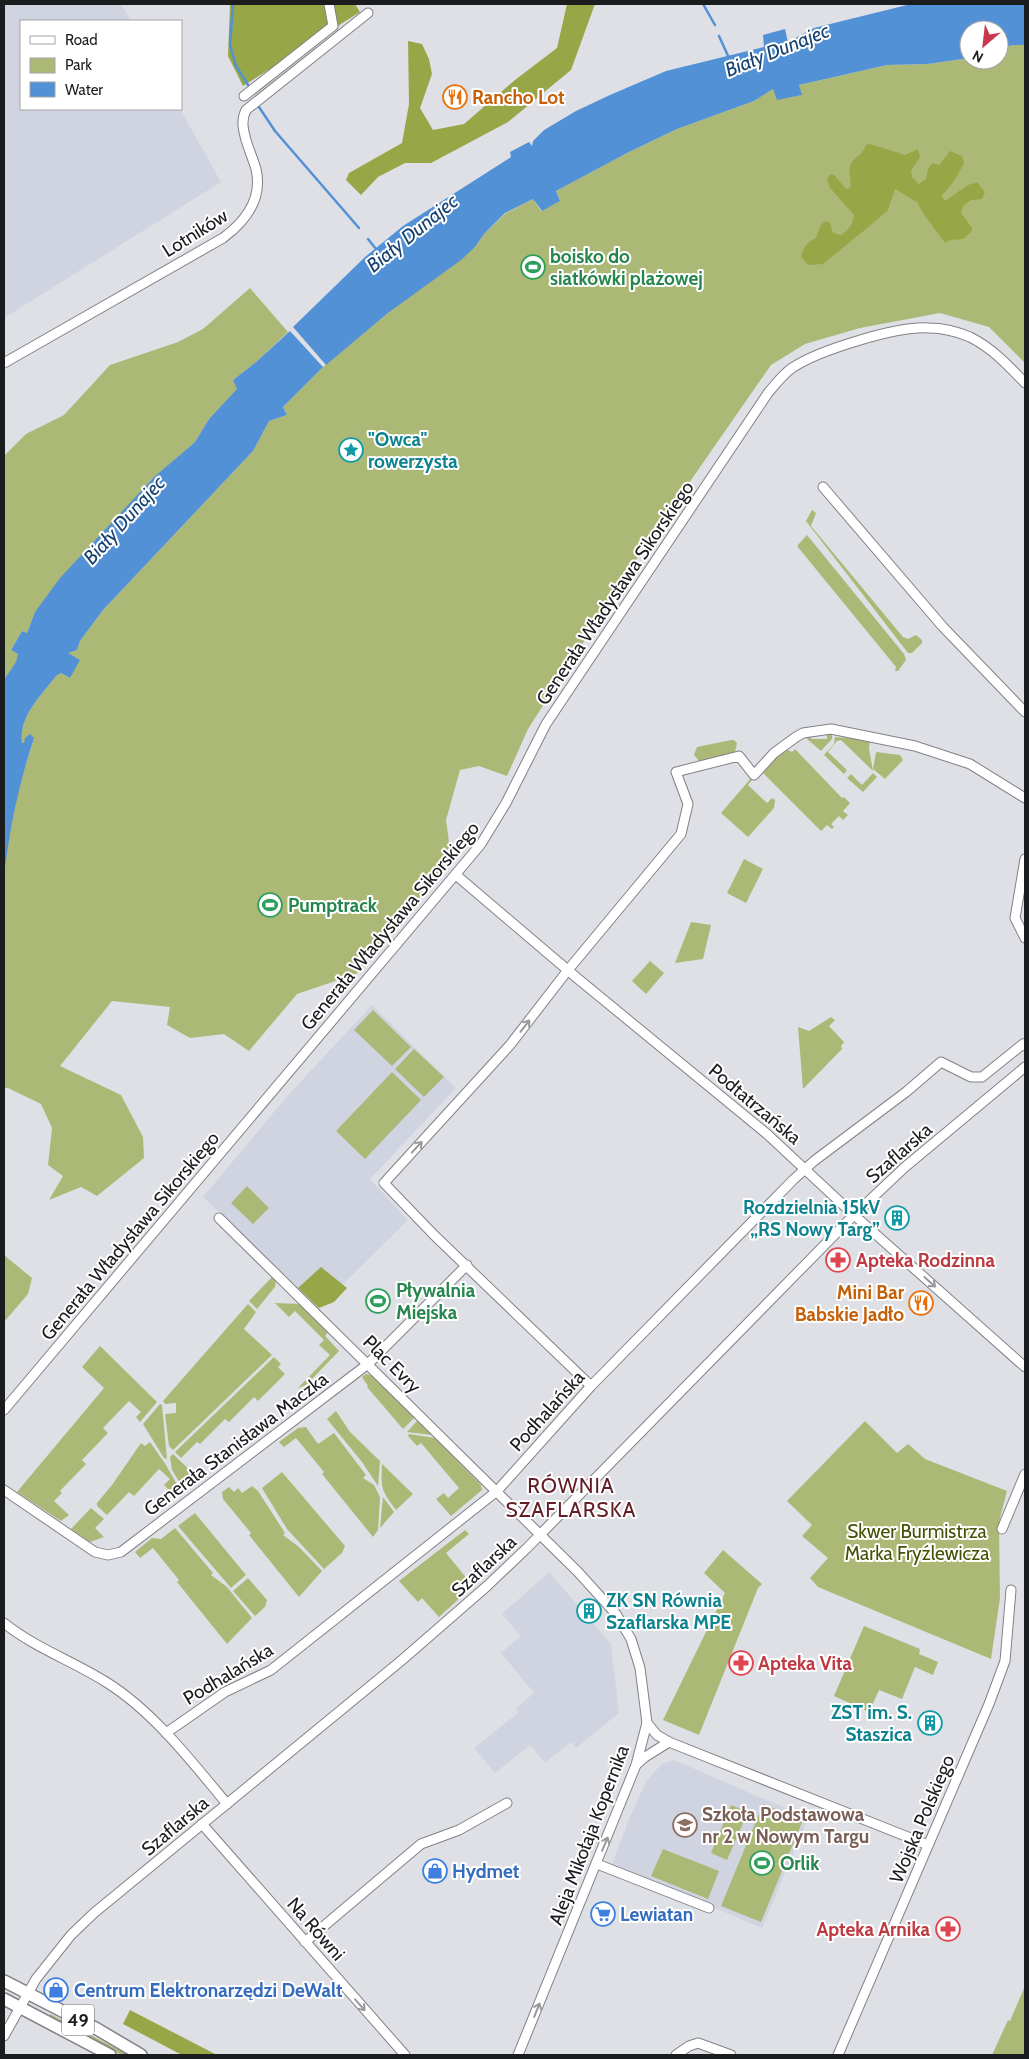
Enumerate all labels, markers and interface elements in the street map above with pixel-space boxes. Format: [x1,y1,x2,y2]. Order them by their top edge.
water label: Biały Dunajec [721,18,833,82]
legend [20,20,182,110]
north arrow [959,20,1009,70]
text: Road [65,31,98,49]
text: N [969,46,986,67]
text: Park [65,56,92,74]
text: Water [65,81,103,99]
restaurant icon: Rancho Lot [442,84,468,110]
place label: Rancho Lot [472,86,565,109]
water label: Biały Dunajec [362,189,463,277]
street label: Lotników [158,204,232,262]
place label: boisko do siatkówki plażowej [550,245,703,290]
sports icon: boisko do siatkówki plażowej [520,254,546,280]
place label: "Owca" rowerzysta [368,428,458,473]
place icon: "Owca" rowerzysta [338,437,364,463]
water label: Biały Dunajec [78,471,170,569]
street label: Generała Władysława Sikorskiego [531,477,699,709]
street label: Generała Władysława Sikorskiego [296,817,484,1035]
sports icon: Pumptrack [257,892,283,918]
place label: Pumptrack [288,894,378,917]
one-way arrow [520,1019,530,1033]
street label: Podtatrzańska [704,1059,806,1149]
street label: Szaflarska [861,1118,937,1188]
street label: Generała Władysława Sikorskiego [36,1127,224,1345]
one-way arrow [411,1140,423,1153]
place label: Rozdzielnia 15kV „RS Nowy Targ” [743,1196,880,1241]
building icon: Rozdzielnia 15kV „RS Nowy Targ” [884,1205,910,1231]
pharmacy icon: Apteka Rodzinna [825,1247,851,1273]
place label: Apteka Rodzinna [856,1249,996,1272]
one-way arrow [923,1276,936,1287]
place label: Pływalnia Miejska [396,1279,476,1324]
place label: Mini Bar Babskie Jadło [795,1281,905,1326]
sports icon: Pływalnia Miejska [365,1288,391,1314]
restaurant icon: Mini Bar Babskie Jadło [908,1290,934,1316]
street label: Plac Evry [358,1330,426,1398]
street label: Podhalańska [505,1366,589,1456]
street label: Generała Stanisława Maczka [139,1367,333,1521]
district label: RÓWNIA SZAFLARSKA [506,1473,636,1522]
park label: Skwer Burmistrza Marka Fryźlewicza [845,1520,989,1565]
street label: Szaflarska [447,1530,521,1602]
place label: ZK SN Równia Szaflarska MPE [606,1589,731,1634]
building icon: ZK SN Równia Szaflarska MPE [576,1598,602,1624]
street label: Podhalańska [179,1638,277,1710]
pharmacy icon: Apteka Vita [728,1650,754,1676]
place label: Apteka Vita [758,1652,853,1675]
place label: ZST im. S. Staszica [831,1701,913,1746]
building icon: ZST im. S. Staszica [917,1710,943,1736]
street label: Aleja Mikołaja Kopernika [544,1742,634,1928]
street label: Wojska Polskiego [885,1751,959,1887]
street label: Szaflarska [137,1791,213,1861]
place label: Szkoła Podstawowa nr 2 w Nowym Targu [702,1803,869,1848]
school or university icon: Szkoła Podstawowa nr 2 w Nowym Targu [672,1812,698,1838]
one-way arrow [602,1836,611,1851]
sports icon: Orlik [749,1850,775,1876]
place label: Orlik [780,1852,820,1875]
shop icon: Hydmet [422,1858,448,1884]
place label: Hydmet [452,1860,520,1883]
street label: Na Równi [282,1893,350,1965]
supermarket icon: Lewiatan [590,1901,616,1927]
place label: Lewiatan [620,1903,693,1926]
pharmacy icon: Apteka Arnika [935,1916,961,1942]
place label: Apteka Arnika [816,1918,931,1941]
shop icon: Centrum Elektronarzędzi DeWalt [43,1977,69,2003]
place label: Centrum Elektronarzędzi DeWalt [74,1979,343,2002]
one-way arrow [354,1999,366,2012]
one-way arrow [533,2003,543,2018]
road number: 49 [62,2004,94,2036]

